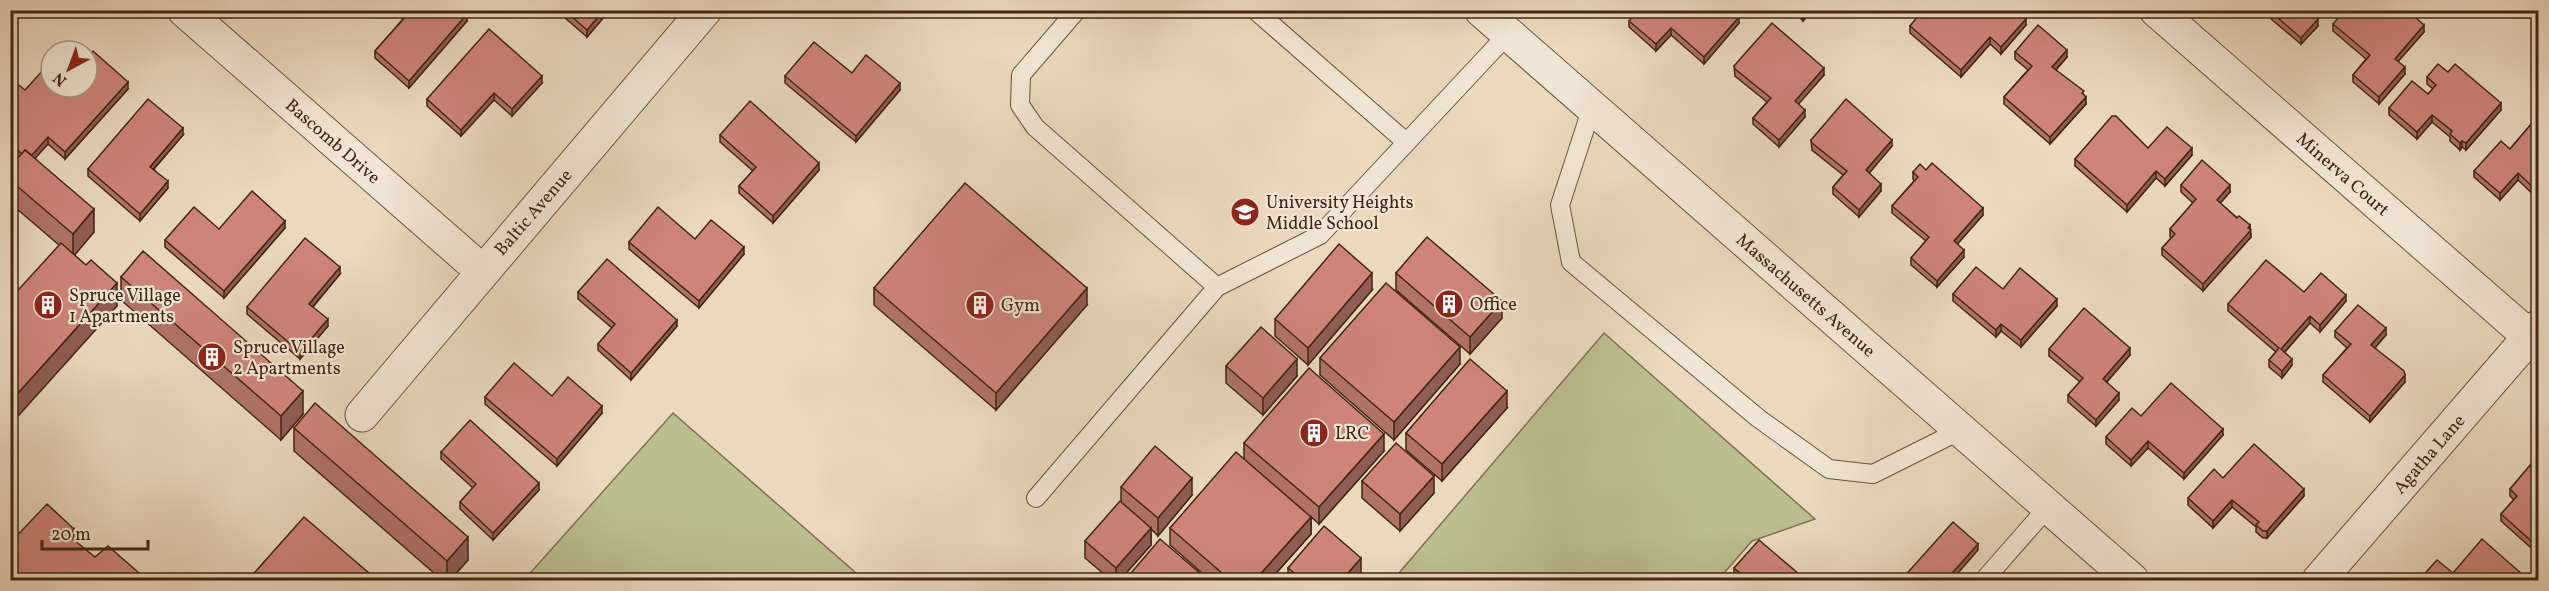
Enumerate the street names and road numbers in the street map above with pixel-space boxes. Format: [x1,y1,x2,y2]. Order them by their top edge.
street label: Bascomb Drive [279,94,385,191]
street label: Minerva Court [2290,128,2394,223]
street label: Baltic Avenue [489,164,579,262]
street label: Massachusetts Avenue [1730,228,1880,364]
street label: Agatha Lane [2388,410,2472,500]

